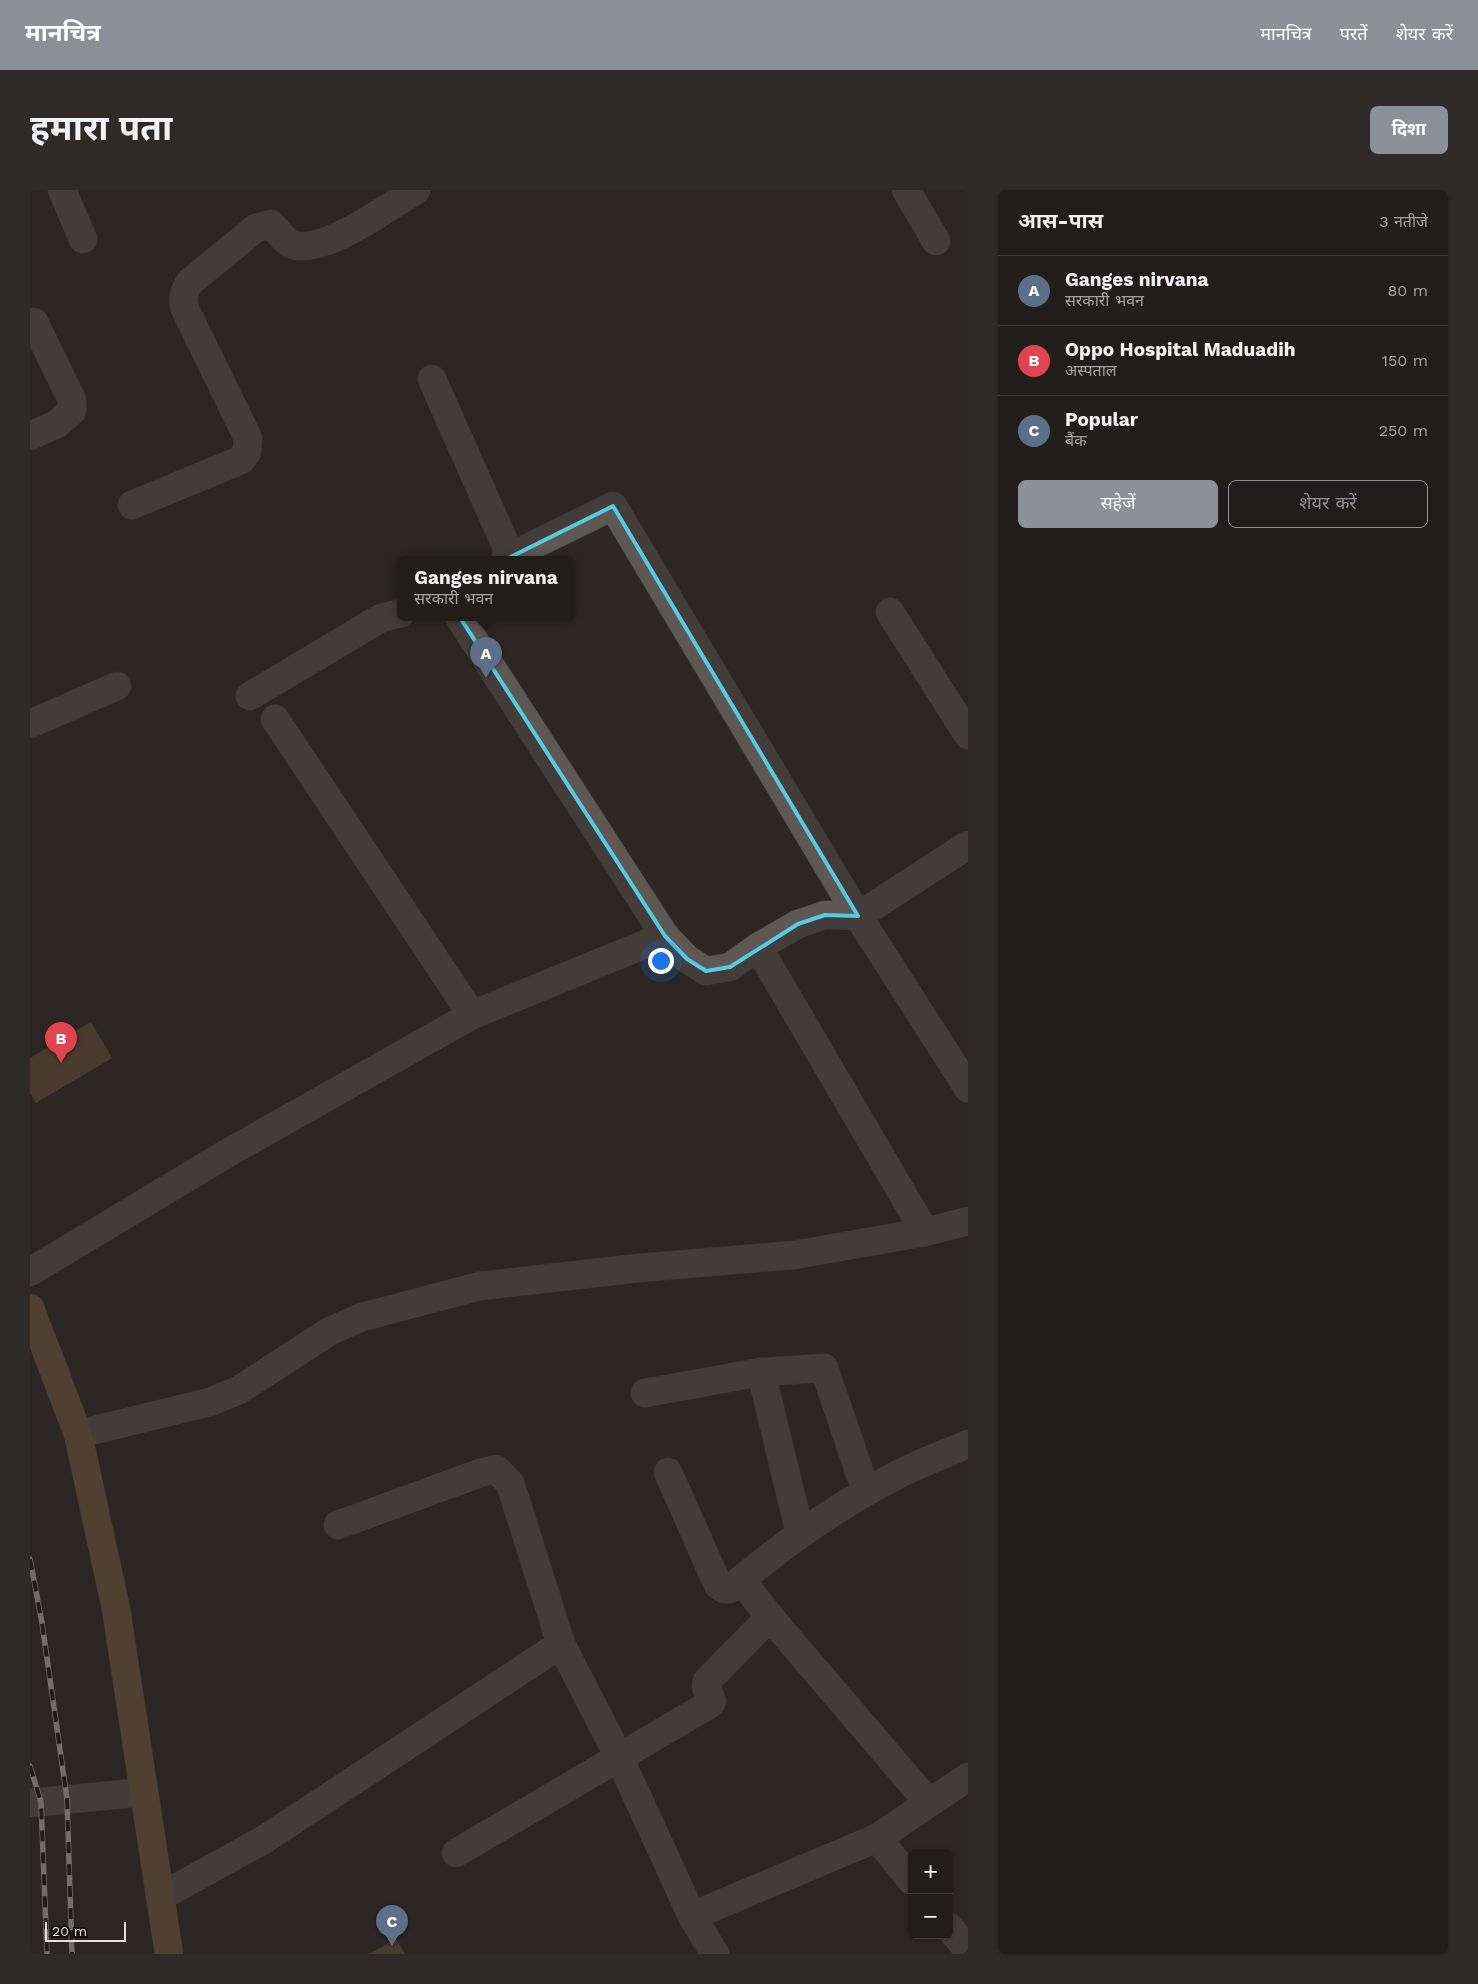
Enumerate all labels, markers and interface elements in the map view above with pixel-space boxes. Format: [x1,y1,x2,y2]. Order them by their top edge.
text: मानचित्र [25,19,101,47]
text: मानचित्र [1260,23,1312,44]
text: परतें [1340,23,1368,44]
text: शेयर करें [1396,23,1453,44]
button: दिशा [1370,106,1448,154]
text: हमारा पता [30,107,172,149]
text: आस-पास [1018,208,1103,233]
text: 3 नतीजे [1379,212,1428,231]
text: Ganges nirvana [1065,268,1208,291]
text: A [1029,281,1039,300]
text: 80 m [1387,281,1428,300]
text: सरकारी भवन [1065,291,1144,310]
text: Oppo Hospital Maduadih [1065,338,1295,361]
text: B [1029,351,1039,370]
text: 150 m [1382,351,1428,370]
text: अस्पताल [1065,361,1117,380]
text: Popular [1065,408,1138,431]
text: C [1029,421,1039,440]
text: 250 m [1379,421,1428,440]
text: बैंक [1065,431,1086,450]
button: सहेजें [1018,480,1218,528]
button: शेयर करें [1228,480,1428,528]
popup [397,556,575,621]
text: Ganges nirvana [414,566,558,589]
text: सरकारी भवन [414,589,493,608]
pin: A [470,637,502,678]
your location [648,948,674,974]
pin: B [45,1022,77,1063]
map controls [908,1849,953,1939]
button: + [908,1849,953,1894]
button: − [908,1894,953,1939]
pin: C [376,1905,408,1946]
scale bar [45,1919,126,1942]
text: 20 m [52,1923,87,1939]

